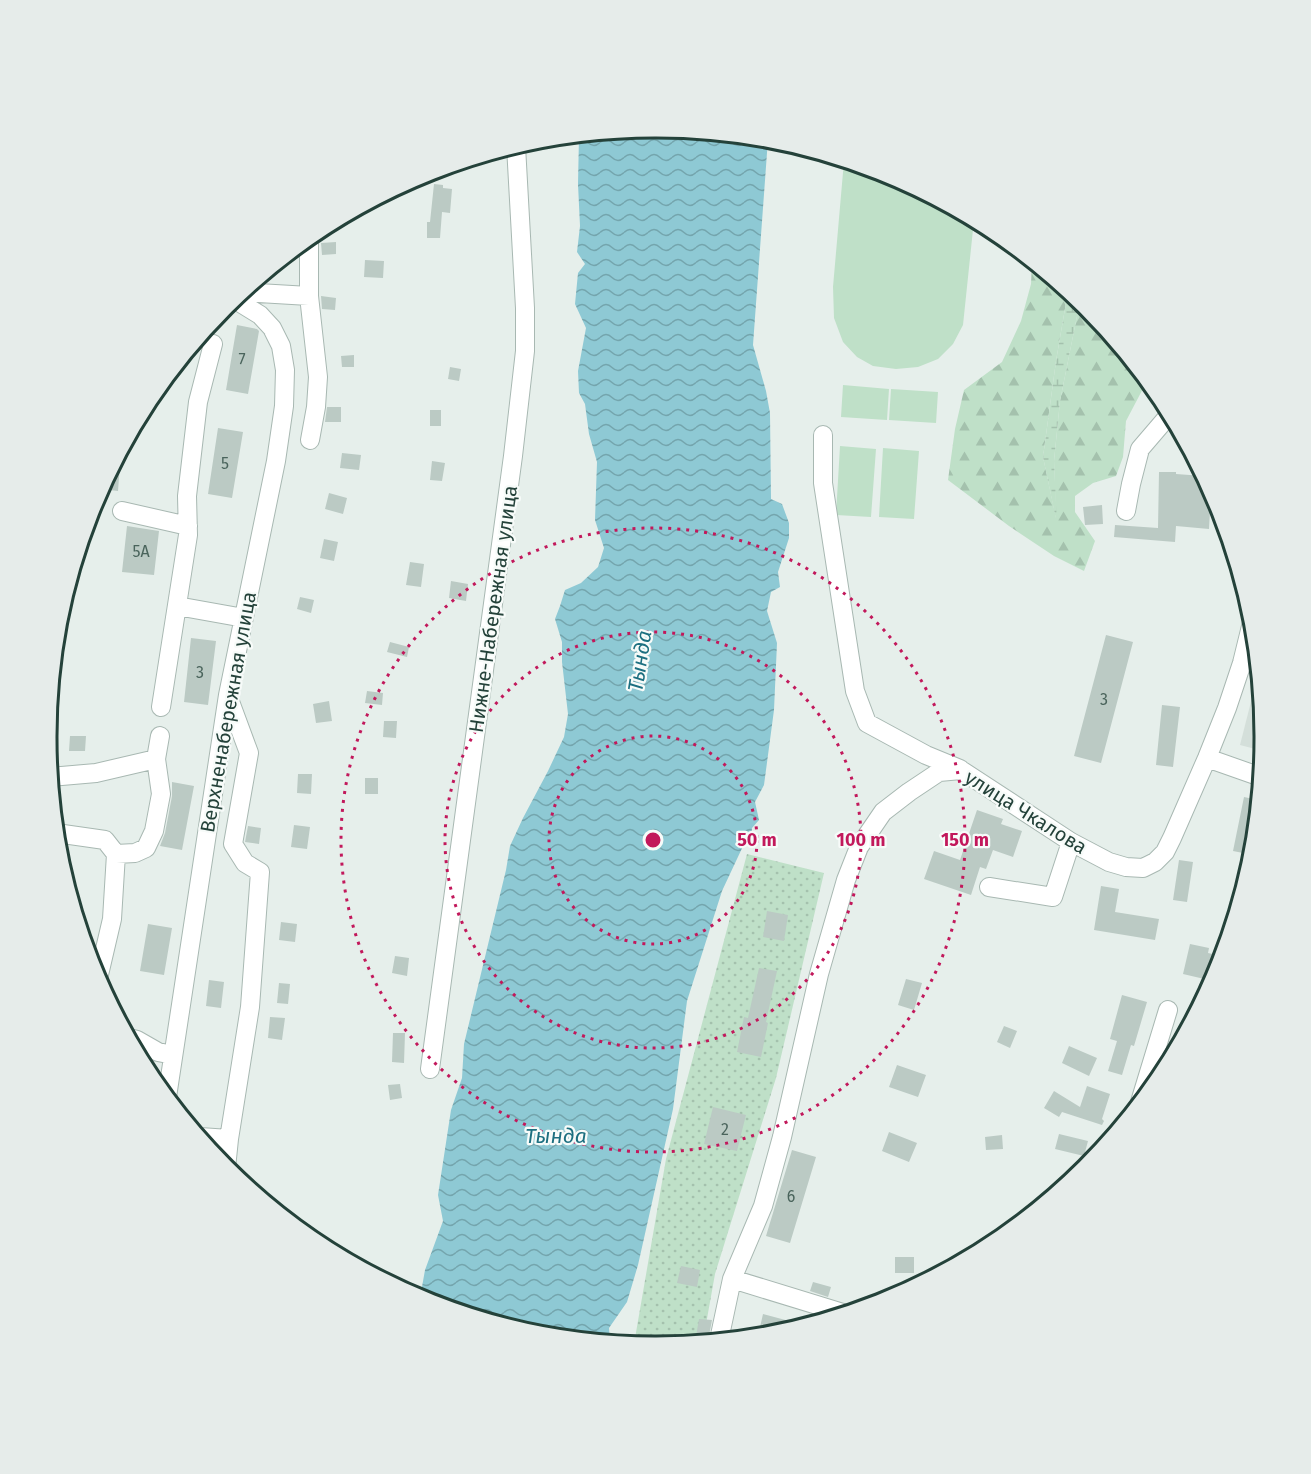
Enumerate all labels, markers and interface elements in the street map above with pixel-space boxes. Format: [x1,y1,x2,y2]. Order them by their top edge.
house number: 7 [238,350,246,369]
house number: 5 [221,454,229,473]
street label: Нижне-Набережная улица [464,484,522,734]
house number: 5А [132,542,150,561]
street label: Верхненабережная улица [195,590,261,834]
water label: Тында [622,629,658,693]
house number: 3 [196,663,204,682]
house number: 3 [1100,690,1108,709]
street label: улица Чкалова [961,765,1091,859]
text: 50 m [737,829,777,851]
text: 100 m [837,829,885,851]
text: 150 m [941,829,989,851]
centre of rings [643,830,663,850]
house number: 2 [721,1120,729,1139]
water label: Тында [525,1123,587,1149]
house number: 6 [787,1187,795,1206]

